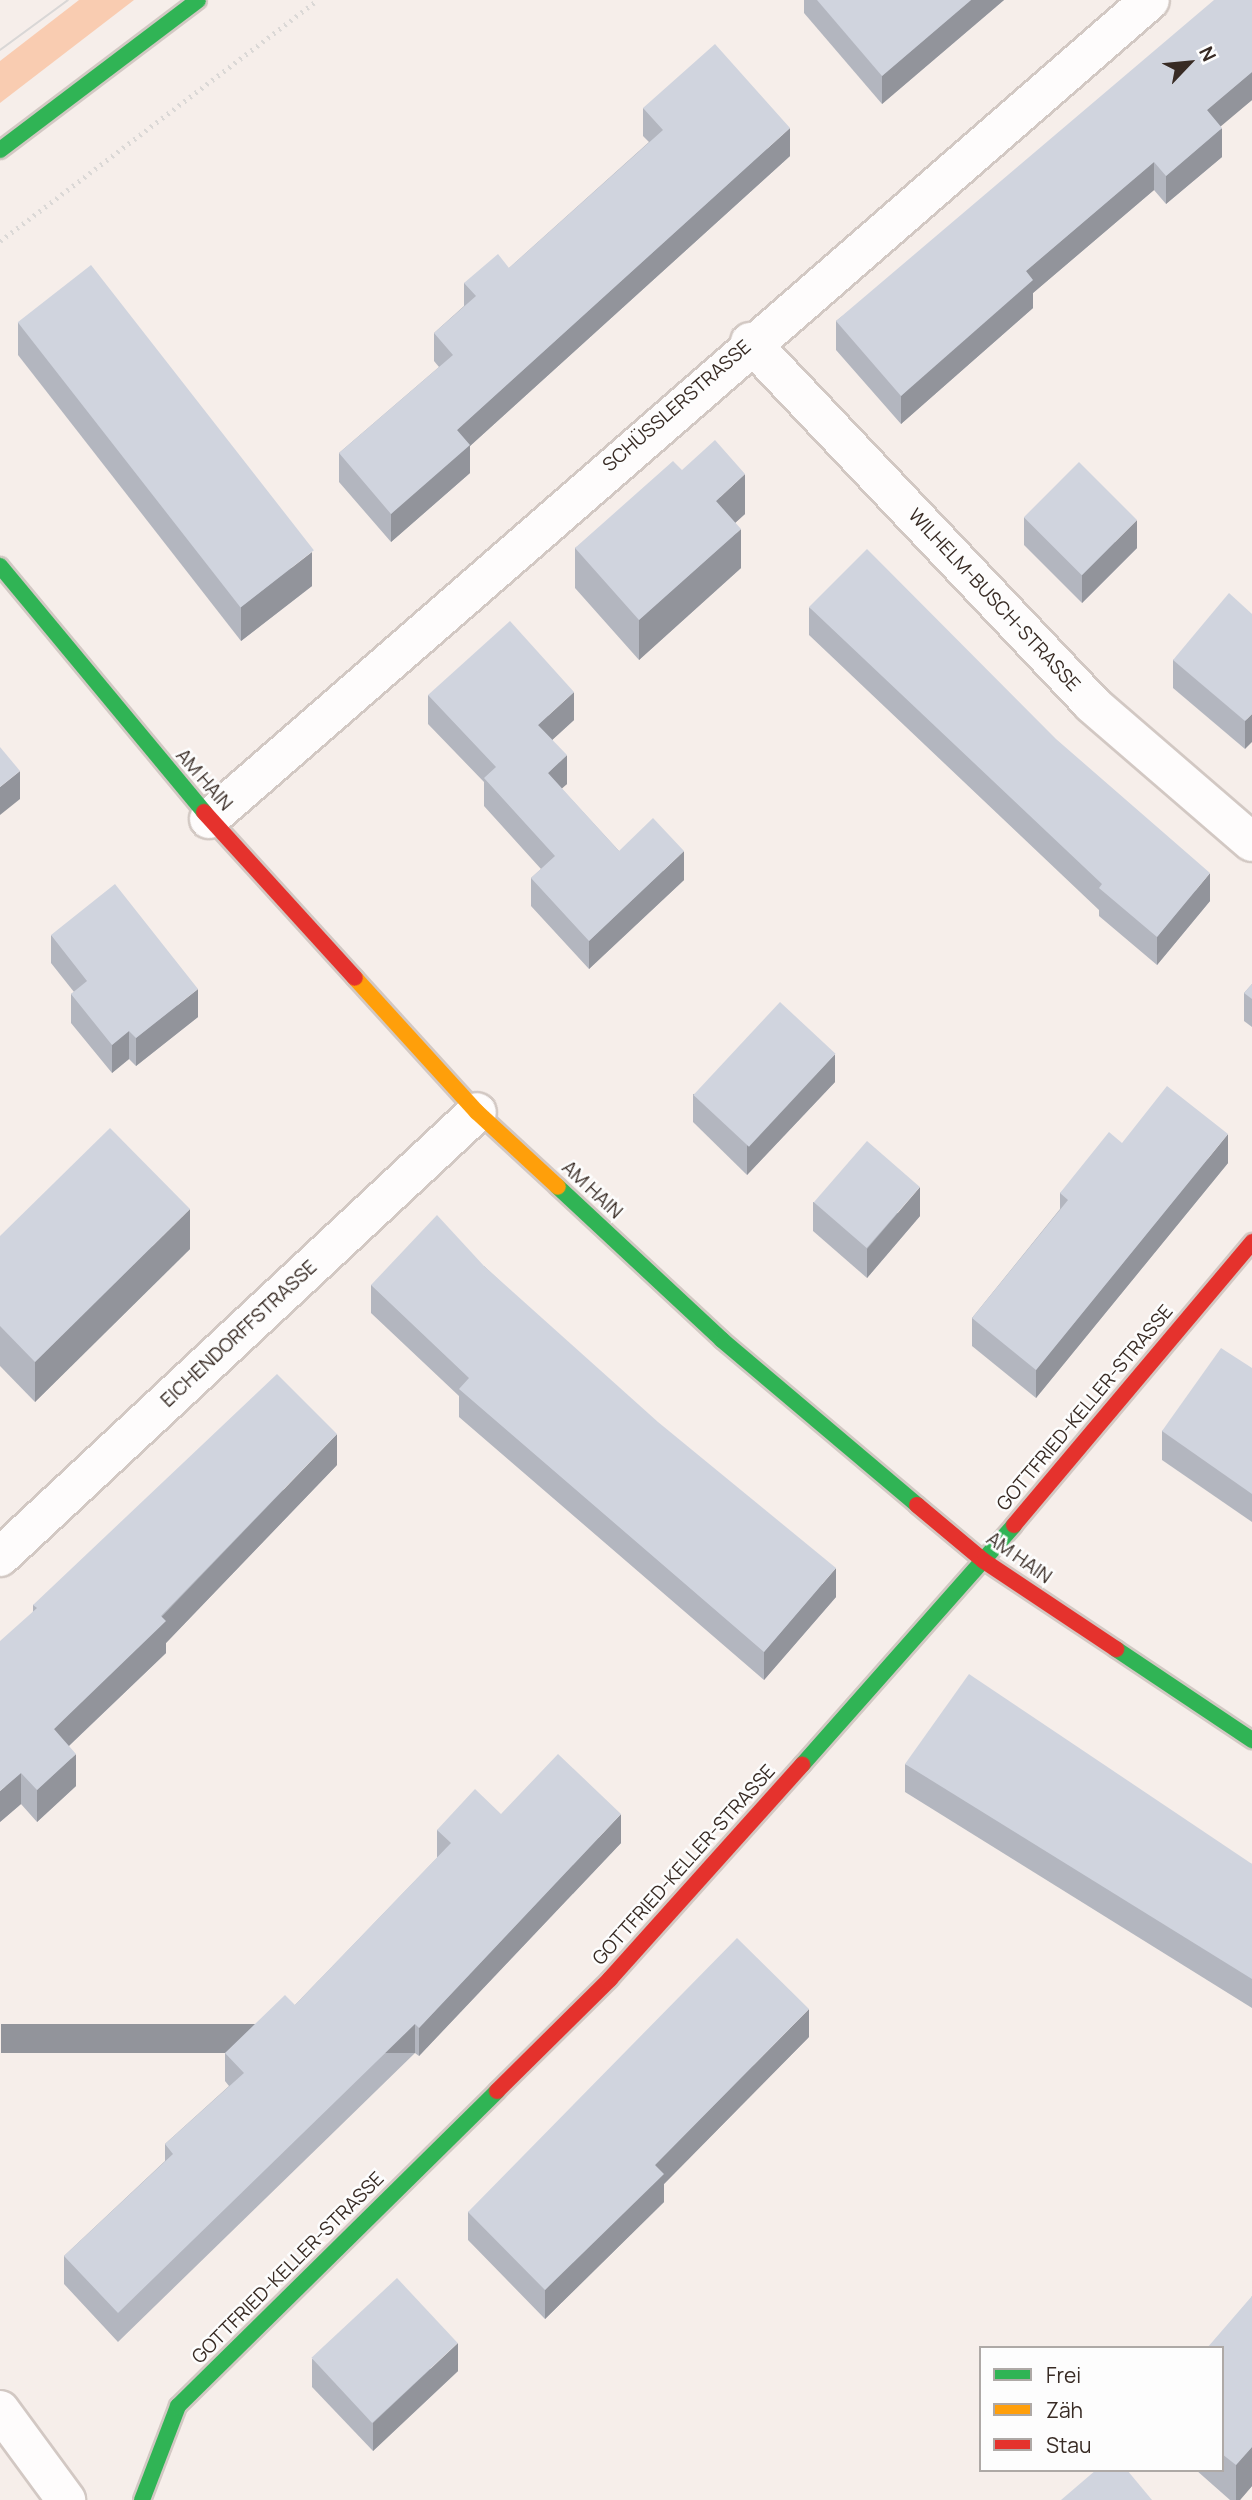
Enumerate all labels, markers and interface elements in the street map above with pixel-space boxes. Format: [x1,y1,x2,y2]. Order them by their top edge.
north arrow [1154,28,1224,98]
text: N [1193,42,1223,66]
street label: SCHÜSSLERSTRASSE [598,336,756,476]
street label: WILHELM-BUSCH-STRASSE [903,504,1085,696]
street label: AM HAIN [171,744,237,816]
street label: AM HAIN [557,1156,627,1224]
street label: EICHENDORFFSTRASSE [156,1256,322,1412]
street label: GOTTFRIED-KELLER-STRASSE [992,1300,1178,1516]
street label: AM HAIN [982,1527,1056,1589]
street label: GOTTFRIED-KELLER-STRASSE [588,1760,780,1970]
street label: GOTTFRIED-KELLER-STRASSE [187,2167,389,2369]
legend [979,2346,1224,2472]
text: Frei [1046,2361,1081,2389]
text: Zäh [1046,2396,1083,2424]
text: Stau [1046,2431,1092,2459]

